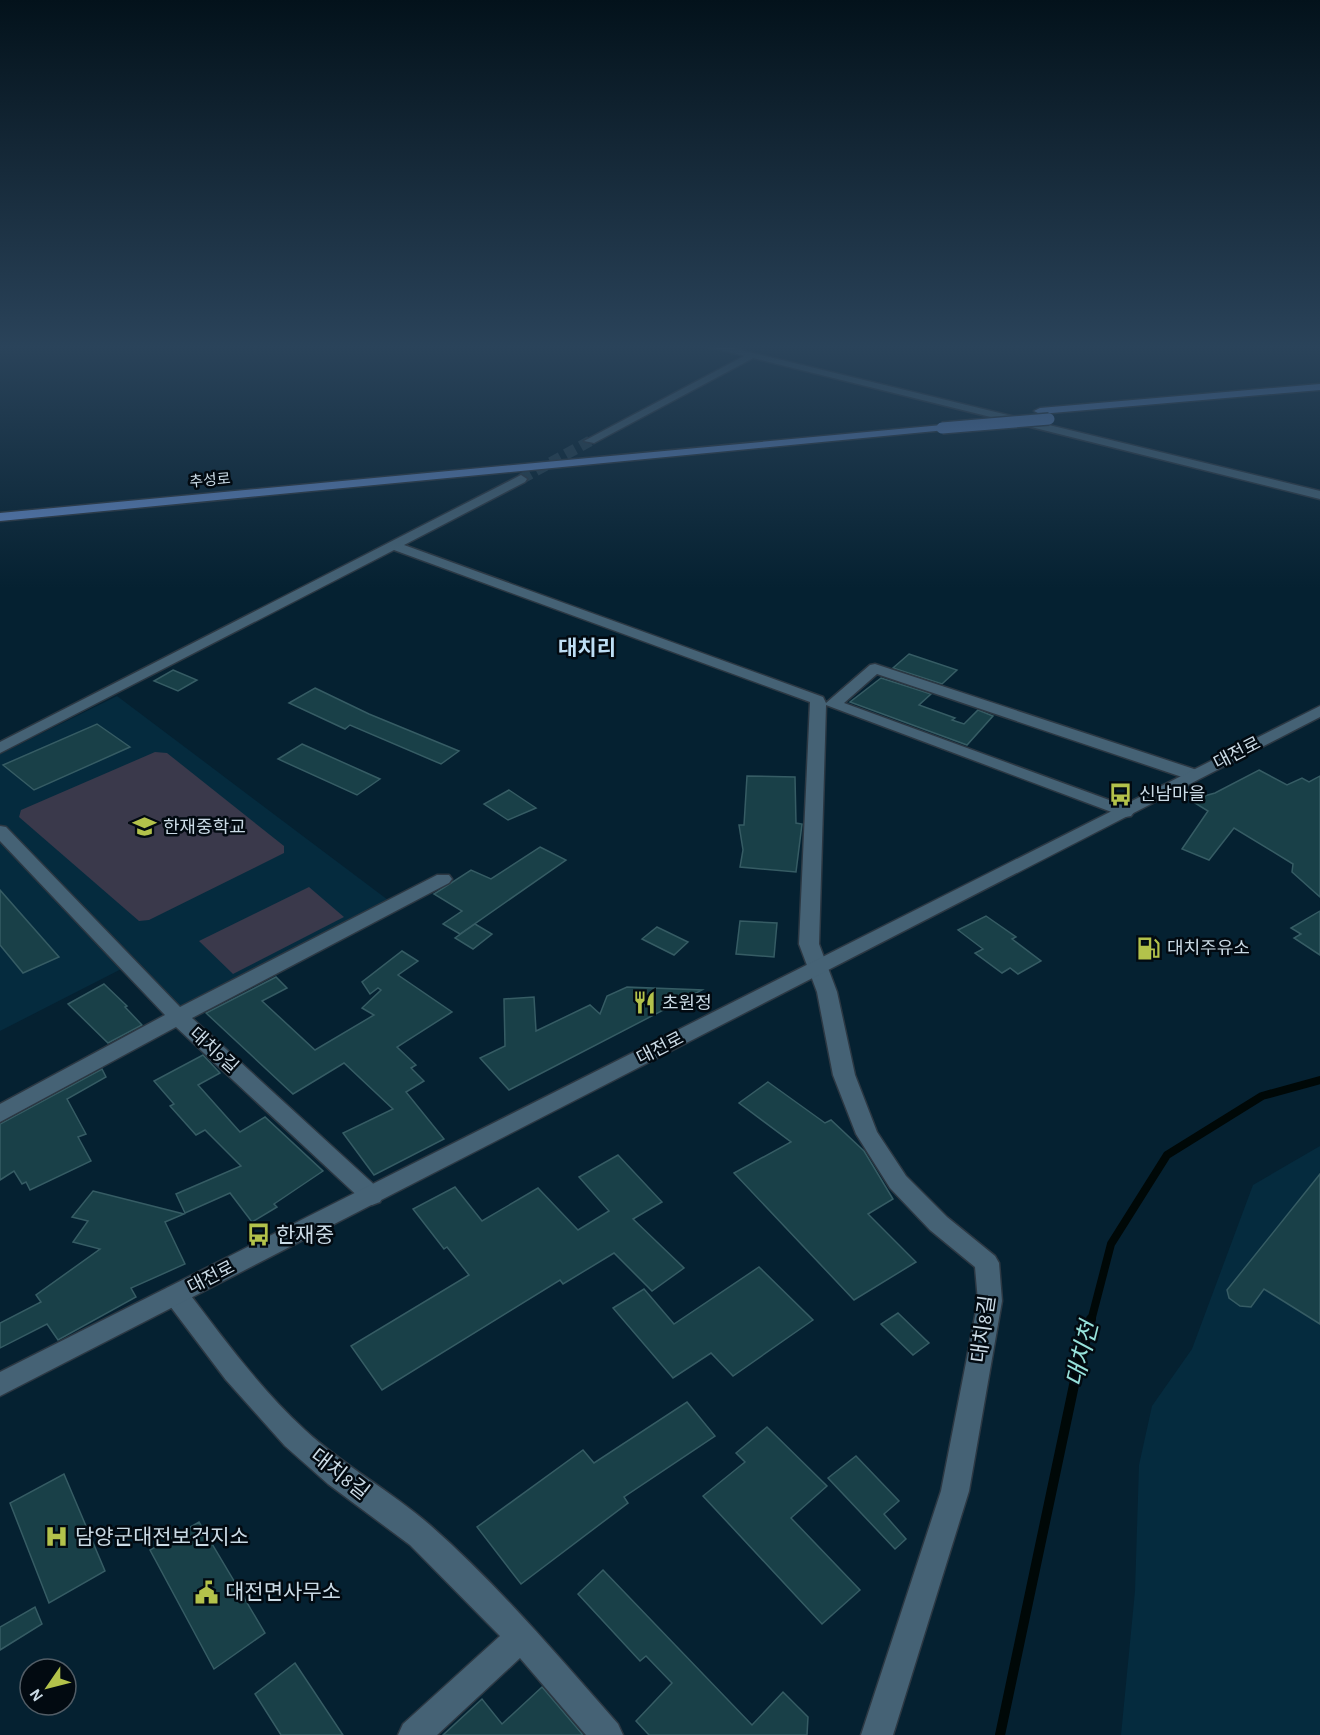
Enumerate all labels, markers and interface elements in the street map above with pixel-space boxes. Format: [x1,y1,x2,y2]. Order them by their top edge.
street label: 추성로 [189,470,231,490]
district label: 대치리 [558,637,616,659]
street label: 대전로 [1211,734,1264,773]
bus stop icon: 신남마을 [1108,781,1134,807]
place label: 신남마을 [1139,785,1205,804]
school or university icon: 한재중학교 [132,814,158,840]
place label: 한재중학교 [163,818,246,837]
fuel station icon: 대치주유소 [1136,935,1162,961]
place label: 대치주유소 [1167,938,1250,958]
restaurant icon: 초원정 [631,990,657,1016]
place label: 초원정 [662,993,712,1013]
street label: 대치9길 [186,1023,242,1077]
street label: 대전로 [634,1029,687,1068]
bus stop icon: 한재중 [245,1222,271,1248]
place label: 한재중 [276,1224,334,1246]
street label: 대전로 [185,1258,238,1297]
street label: 대치8길 [967,1294,999,1364]
water label: 대치천 [1062,1316,1103,1389]
street label: 대치8길 [306,1444,374,1504]
hospital icon: 담양군대전보건지소 [44,1524,70,1550]
place label: 담양군대전보건지소 [75,1526,249,1548]
public building icon: 대전면사무소 [194,1579,220,1605]
place label: 대전면사무소 [225,1581,341,1603]
north arrow [18,1657,78,1717]
text: N [27,1686,46,1704]

